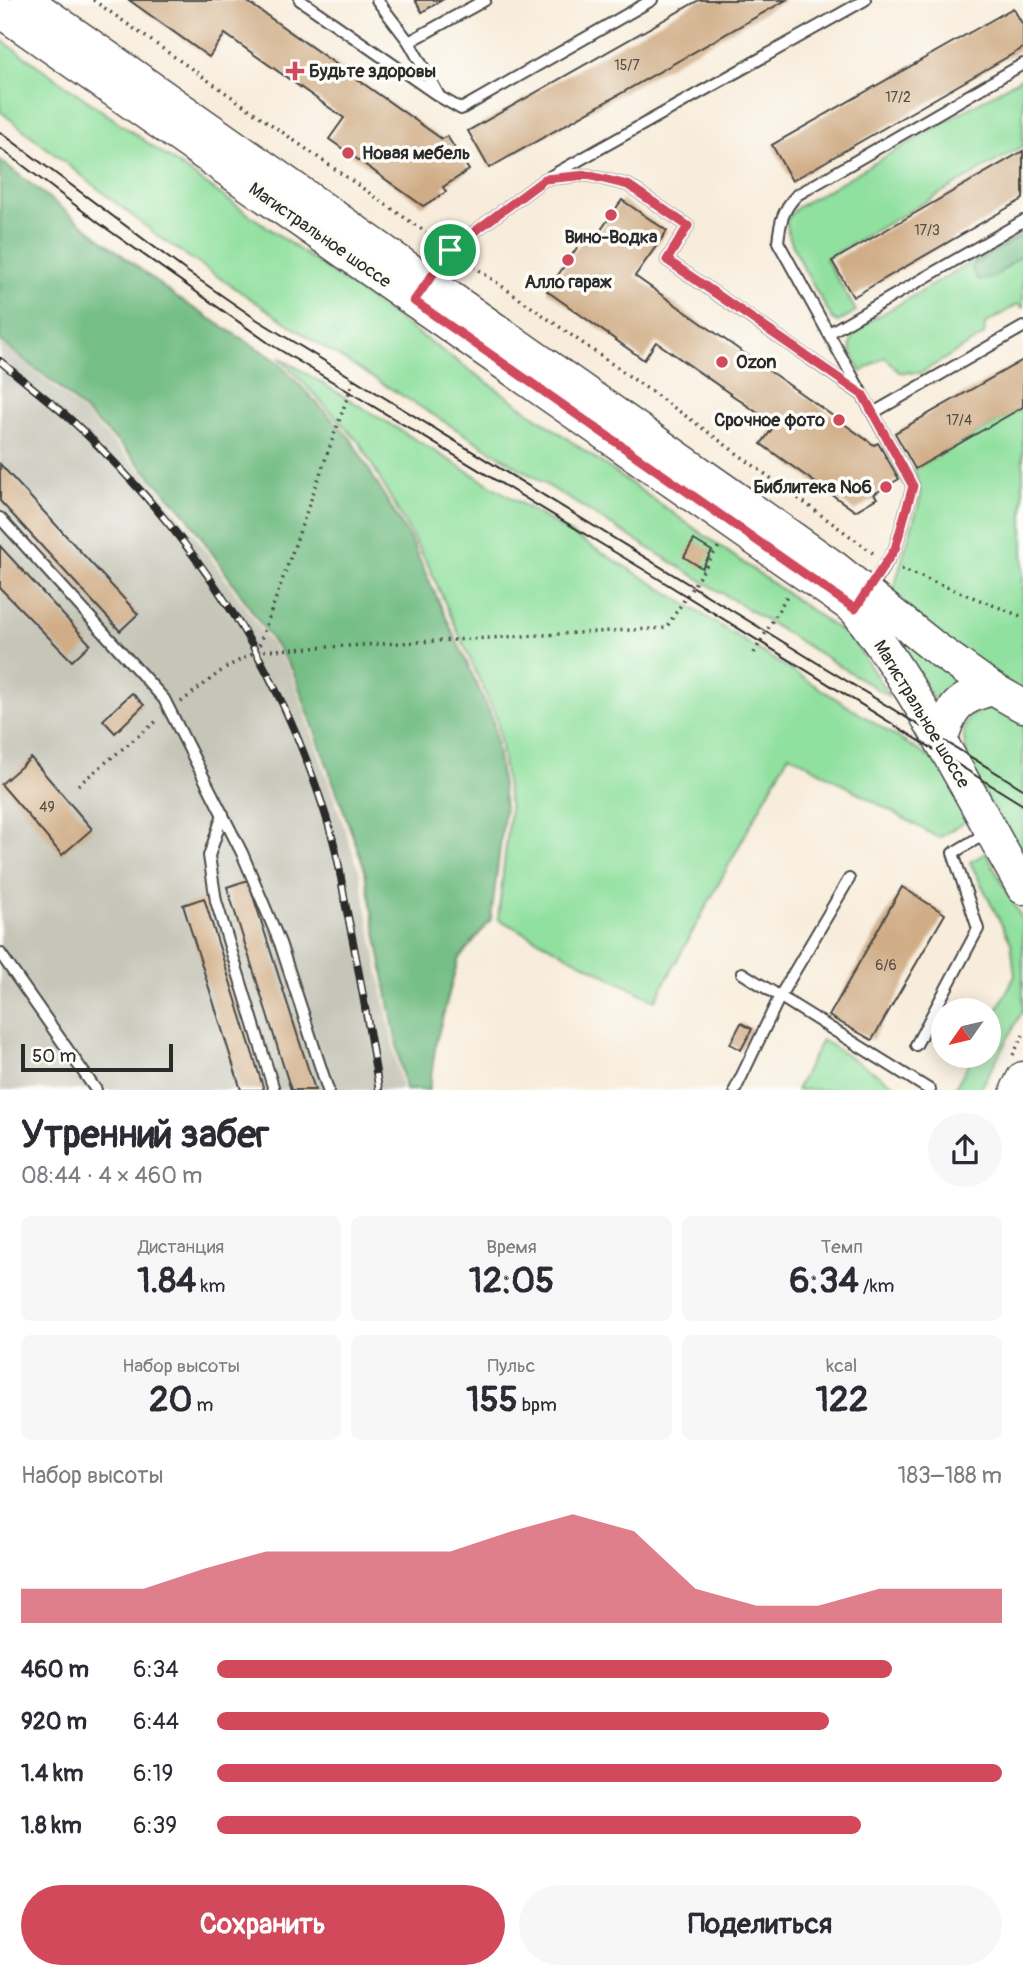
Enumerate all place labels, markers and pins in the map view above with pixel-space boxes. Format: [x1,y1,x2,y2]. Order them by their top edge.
place label: Будьте здоровы [309,60,436,83]
marker: Будьте здоровы [287,63,303,79]
place label: Новая мебель [362,142,470,165]
marker: Новая мебель [340,145,356,161]
marker: Вино-Водка [603,207,619,223]
pin [420,220,480,280]
place label: Вино-Водка [565,226,658,249]
marker: Алло гараж [560,252,576,268]
place label: Алло гараж [524,271,612,294]
place label: Ozon [736,351,776,374]
marker: Ozon [714,354,730,370]
place label: Срочное фото [714,409,825,432]
marker: Срочное фото [831,412,847,428]
place label: Библитека №6 [754,476,872,499]
marker: Библитека №6 [878,479,894,495]

